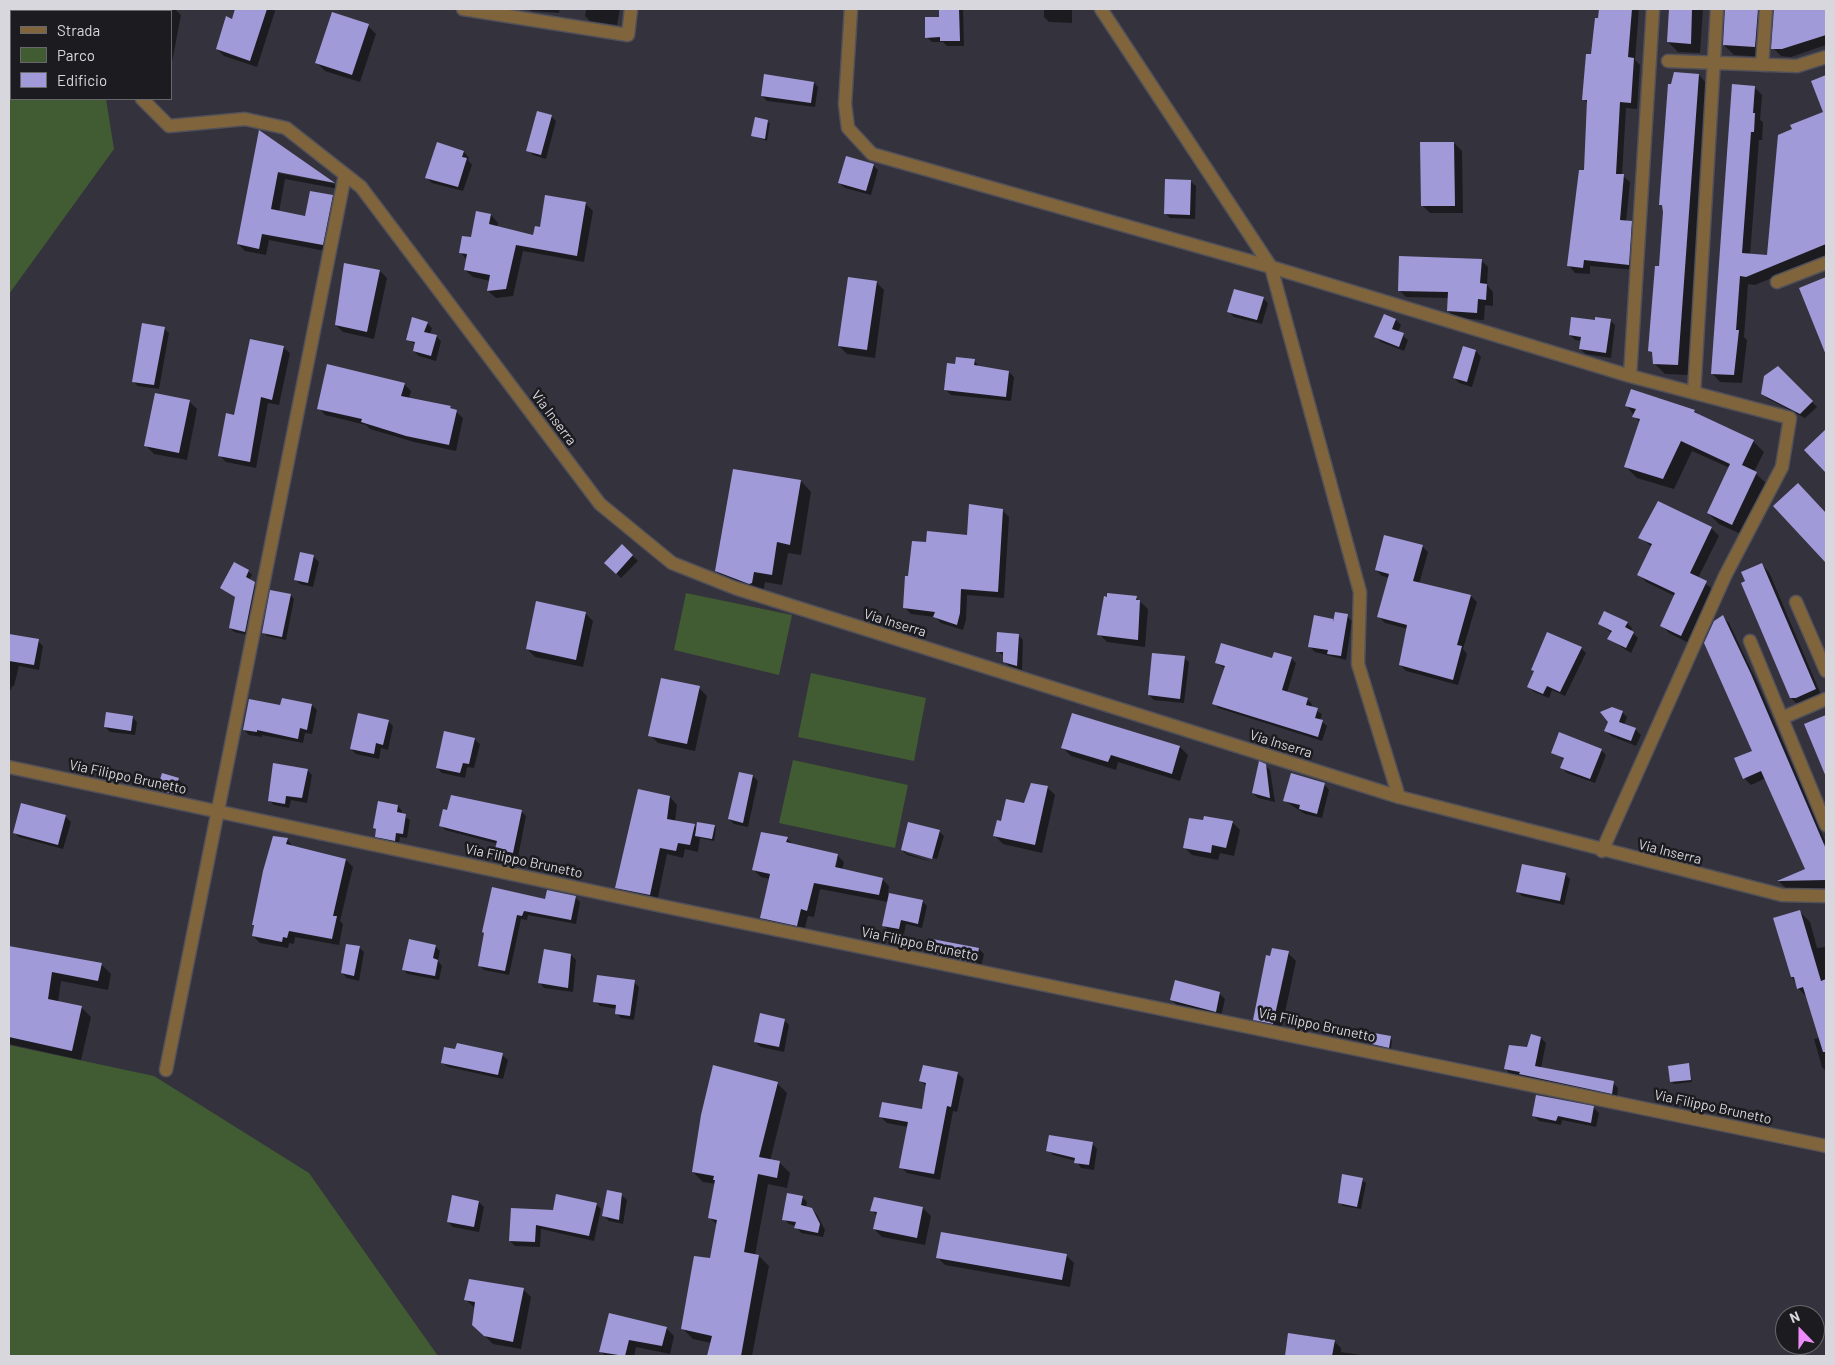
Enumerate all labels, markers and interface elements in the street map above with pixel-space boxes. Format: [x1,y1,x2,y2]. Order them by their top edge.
legend [10,10,172,100]
text: Strada [57,21,100,39]
text: Parco [57,46,95,64]
text: Edificio [57,71,107,89]
street label: Via Inserra [528,387,580,449]
street label: Via Inserra [862,606,928,640]
street label: Via Inserra [1248,727,1314,761]
street label: Via Filippo Brunetto [68,756,188,798]
street label: Via Inserra [1637,836,1703,868]
street label: Via Filippo Brunetto [464,840,584,882]
street label: Via Filippo Brunetto [860,923,980,965]
street label: Via Filippo Brunetto [1257,1004,1377,1046]
street label: Via Filippo Brunetto [1653,1086,1773,1128]
north arrow [1775,1305,1825,1355]
text: N [1787,1307,1802,1326]

